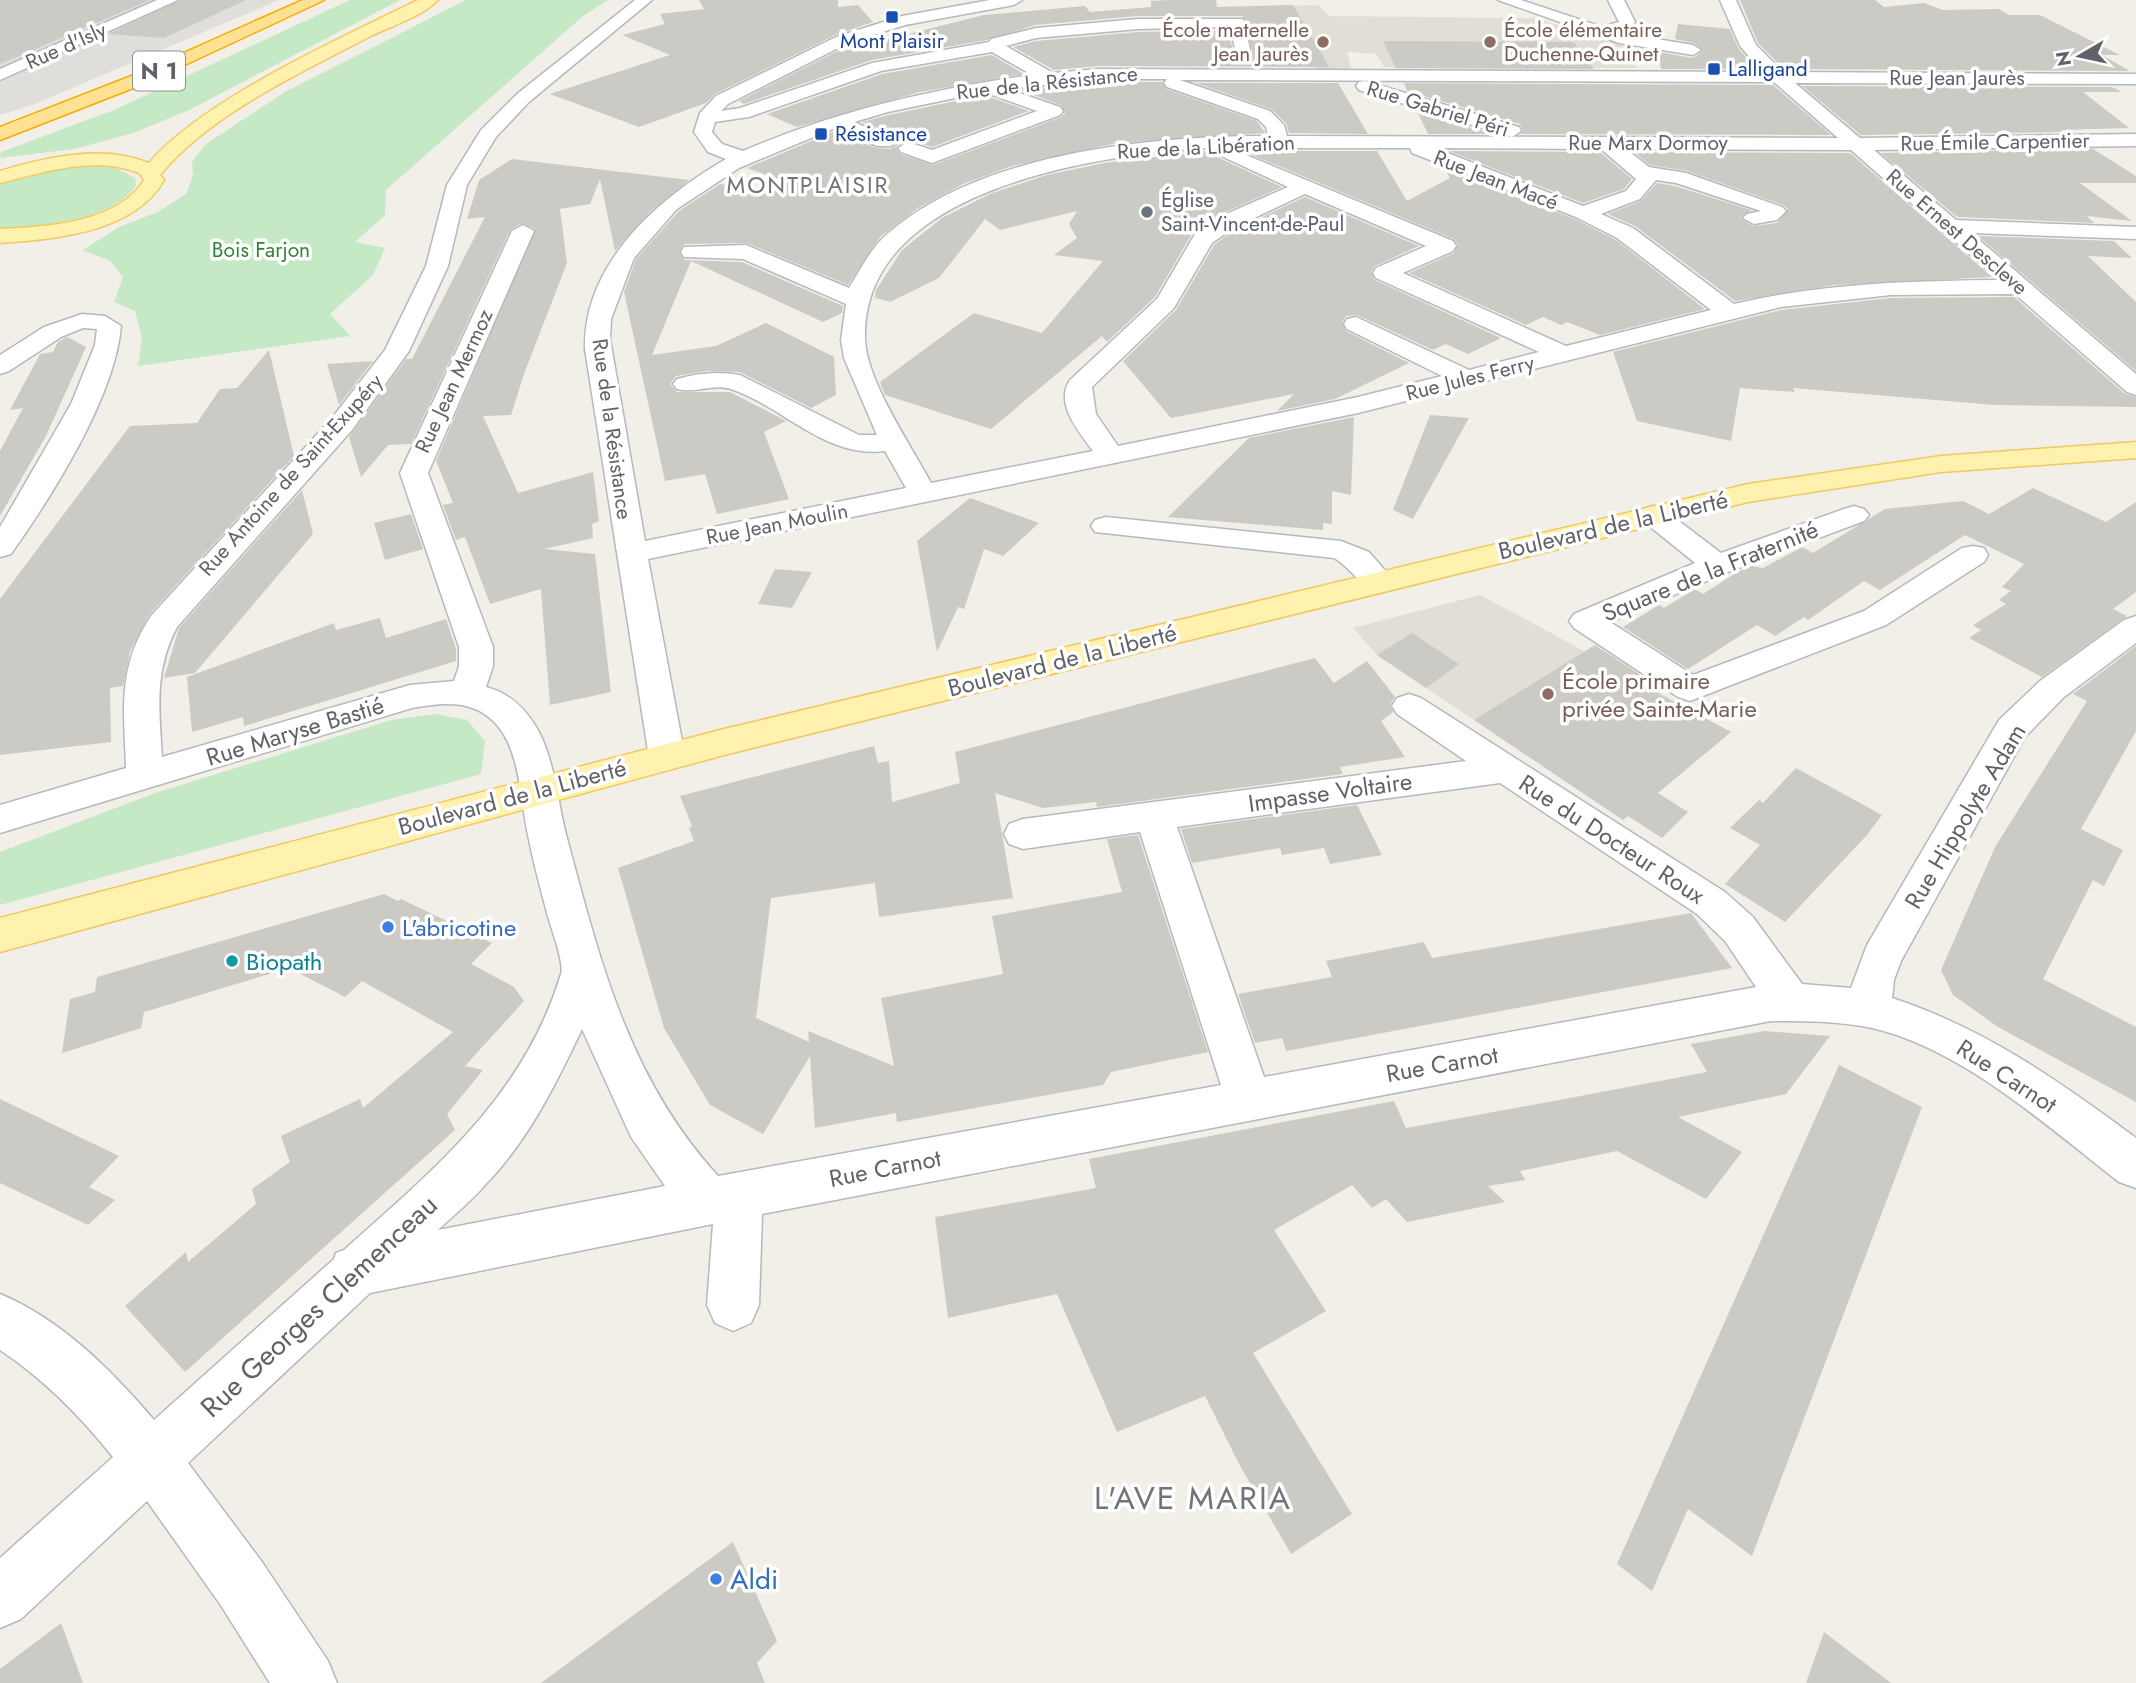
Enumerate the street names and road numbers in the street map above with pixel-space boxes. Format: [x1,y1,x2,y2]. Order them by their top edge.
street label: Rue d'Isly [21,15,112,77]
road number: N 1 [133,52,185,90]
street label: Rue de la Résistance [955,59,1139,107]
street label: Rue Jean Jaurès [1889,63,2025,93]
street label: Rue Gabriel Péri [1363,73,1513,145]
street label: Rue Émile Carpentier [1900,125,2091,159]
street label: Rue de la Libération [1116,127,1296,167]
street label: Rue Marx Dormoy [1568,128,1729,158]
street label: Rue Jean Macé [1429,142,1563,218]
street label: Rue Ernest Descleve [1880,162,2035,302]
street label: Rue Jean Mermoz [408,304,501,458]
street label: Rue de la Résistance [584,337,640,521]
street label: Rue Jules Ferry [1403,347,1538,408]
street label: Rue Antoine de Saint-Exupéry [192,367,390,583]
street label: Boulevard de la Liberté [1495,482,1731,568]
street label: Rue Jean Moulin [703,496,851,552]
street label: Square de la Fraternité [1597,512,1823,630]
street label: Boulevard de la Liberté [944,615,1180,705]
street label: Rue Maryse Bastié [202,687,388,775]
street label: Rue Hippolyte Adam [1896,717,2034,915]
street label: Boulevard de la Liberté [394,750,630,844]
street label: Impasse Voltaire [1246,763,1414,821]
street label: Rue du Docteur Roux [1512,766,1713,913]
street label: Rue Carnot [1950,1030,2064,1122]
street label: Rue Carnot [1383,1037,1501,1091]
street label: Rue Carnot [826,1140,944,1196]
street label: Rue Georges Clemenceau [191,1185,447,1427]

